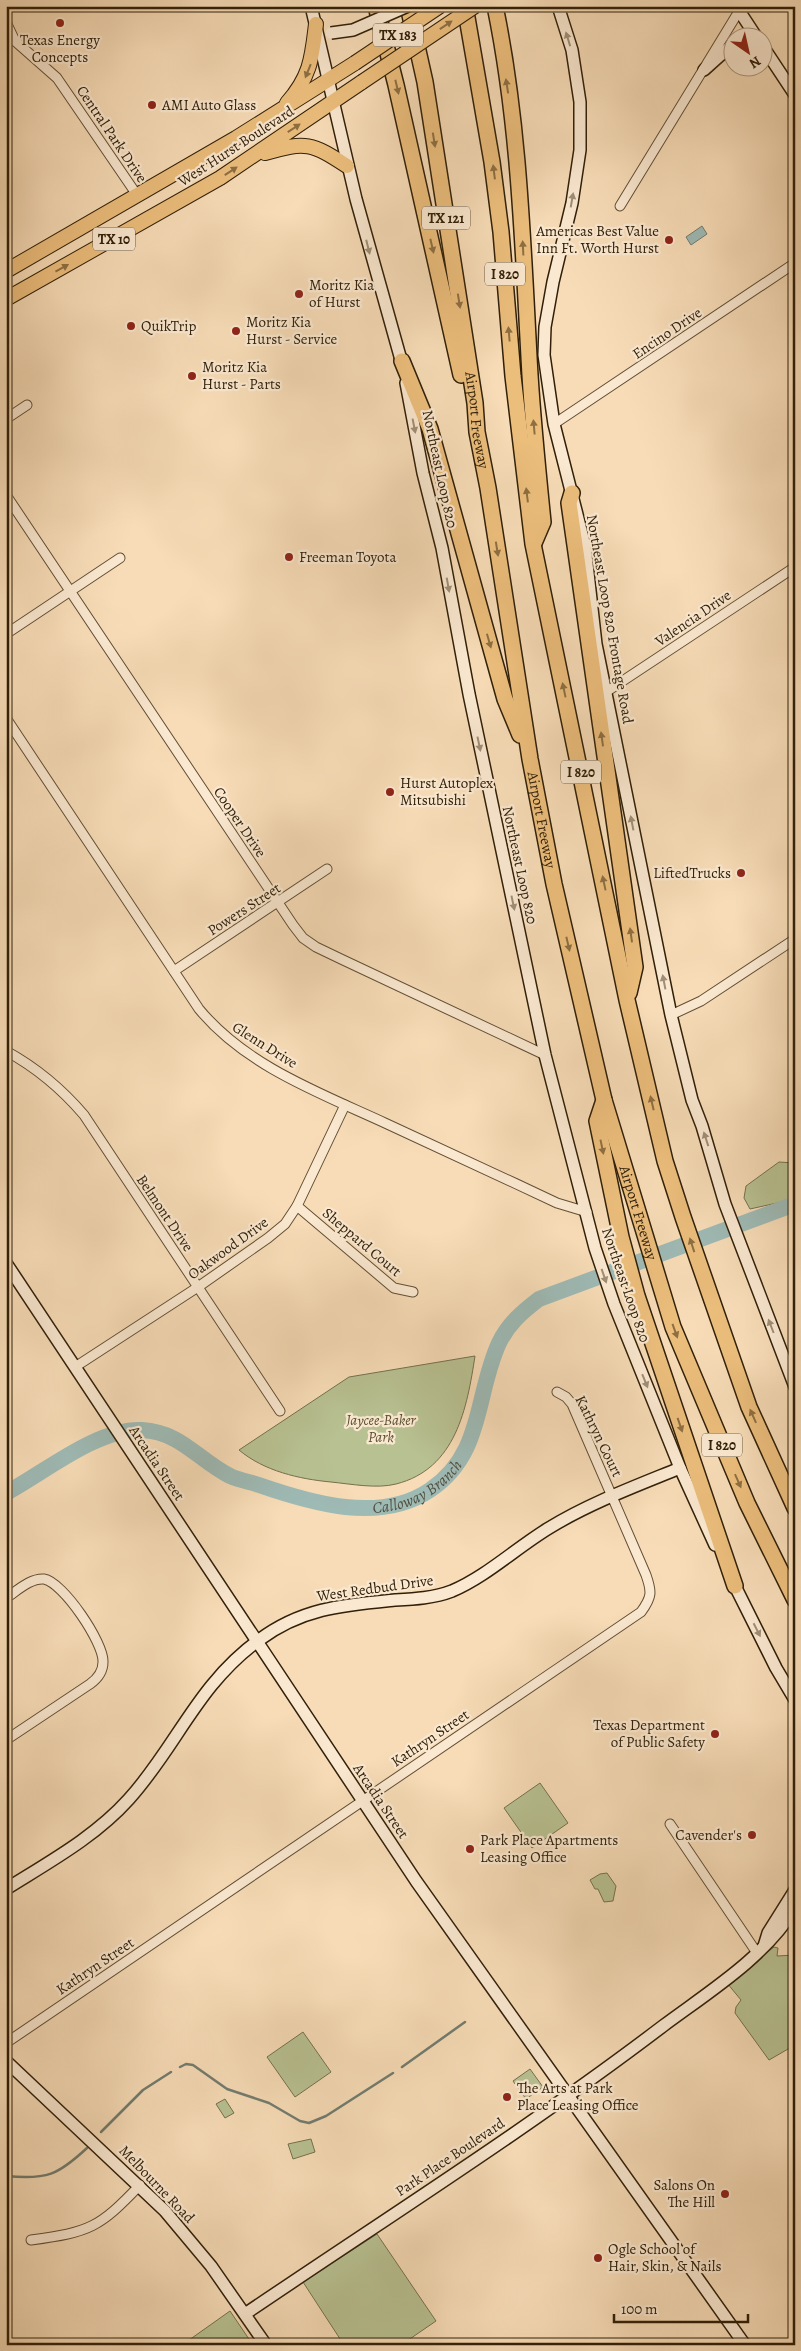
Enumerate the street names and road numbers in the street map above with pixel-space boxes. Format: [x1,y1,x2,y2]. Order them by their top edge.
road number: TX 183 [373,24,423,46]
street label: Central Park Drive [72,82,152,187]
street label: West Hurst Boulevard [173,100,299,192]
road number: TX 121 [422,207,470,230]
road number: TX 10 [93,228,135,250]
road number: I 820 [485,262,525,286]
street label: Encino Drive [628,302,706,364]
street label: Airport Freeway [460,369,494,471]
street label: Northeast Loop 820 [418,408,462,530]
street label: Northeast Loop 820 Frontage Road [582,513,638,726]
street label: Valencia Drive [650,585,735,651]
road number: I 820 [561,760,601,784]
street label: Airport Freeway [522,769,561,870]
street label: Cooper Drive [209,783,271,861]
street label: Northeast Loop 820 [498,804,542,926]
street label: Powers Street [204,878,285,940]
street label: Glenn Drive [229,1017,302,1073]
street label: Airport Freeway [614,1162,662,1263]
street label: Belmont Drive [132,1171,198,1256]
street label: Sheppard Court [318,1203,406,1281]
street label: Oakwood Drive [184,1212,272,1284]
street label: Northeast Loop 820 [597,1225,655,1345]
street label: Kathryn Court [571,1392,627,1480]
street label: Arcadia Street [124,1421,189,1504]
road number: I 820 [702,1434,742,1456]
street label: West Redbud Drive [314,1570,435,1606]
street label: Kathryn Street [387,1705,473,1771]
street label: Arcadia Street [348,1759,413,1842]
street label: Kathryn Street [52,1933,138,1999]
street label: Park Place Boulevard [391,2112,509,2201]
street label: Melbourne Road [115,2141,200,2228]

